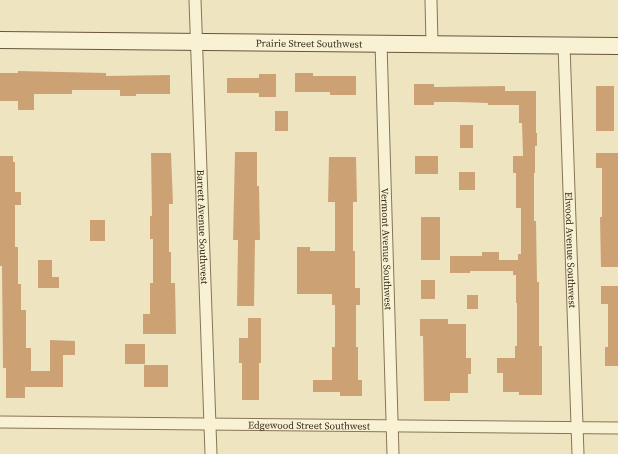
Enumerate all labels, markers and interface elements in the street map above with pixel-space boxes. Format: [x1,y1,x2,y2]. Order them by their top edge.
street label: Prairie Street Southwest [256,36,363,51]
street label: Barrett Avenue Southwest [194,169,211,285]
street label: Vermont Avenue Southwest [378,188,395,311]
street label: Elwood Avenue Southwest [562,192,579,309]
street label: Edgewood Street Southwest [248,418,371,433]

